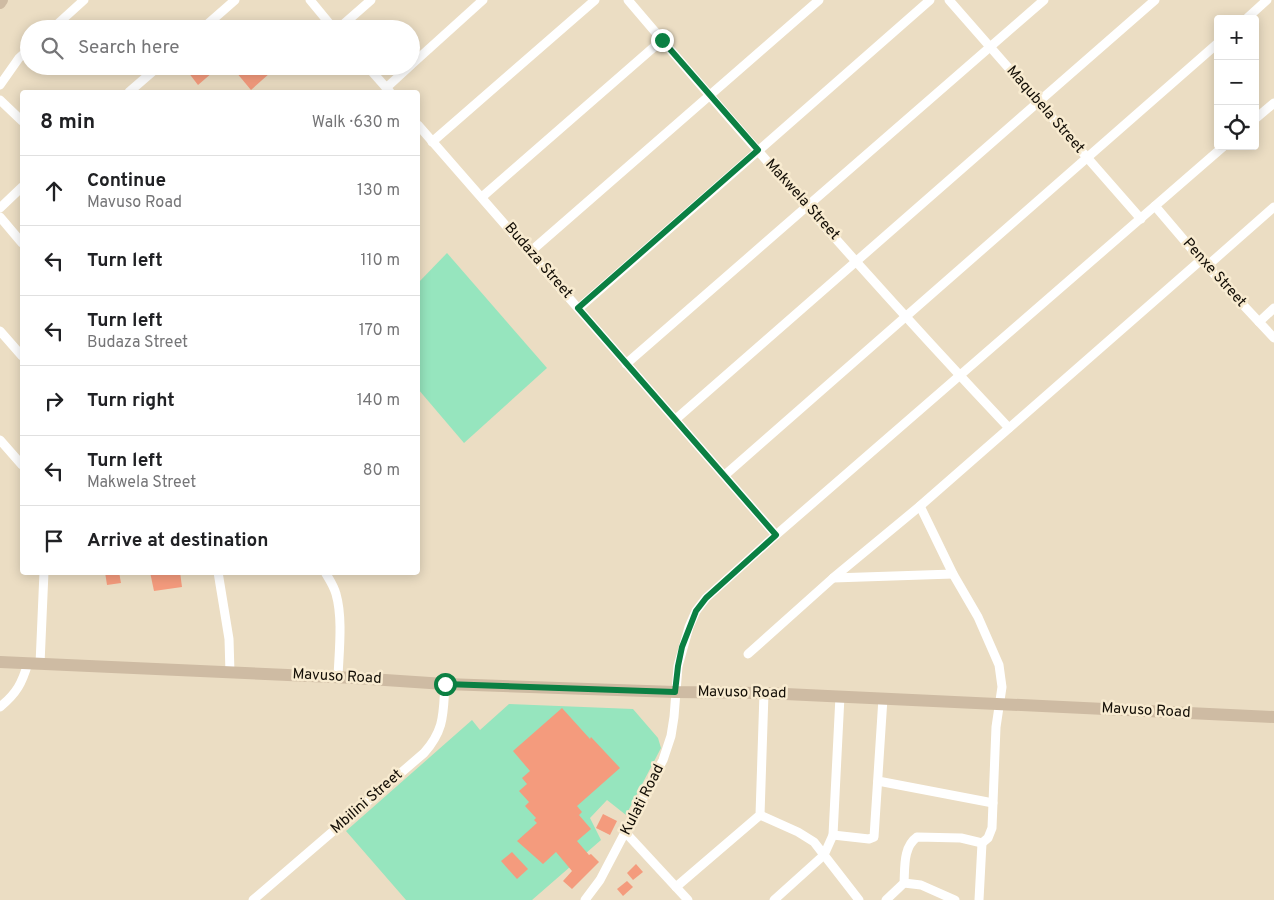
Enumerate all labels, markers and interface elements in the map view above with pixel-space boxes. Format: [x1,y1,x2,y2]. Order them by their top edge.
map controls [1214,15,1259,150]
button: + [1214,15,1259,60]
search box [20,20,420,75]
route end [651,29,674,52]
icon: search [38,34,66,62]
text: Search here [78,36,180,60]
button: − [1214,60,1259,105]
street label: Maqubela Street [1002,62,1088,158]
button: locate [1214,105,1259,150]
text: 8 min [40,109,95,136]
text: Walk · 630 m [312,113,400,133]
street label: Makwela Street [761,156,843,244]
text: Continue [87,169,166,193]
icon: ahead [40,177,68,205]
text: 130 m [357,181,400,201]
text: Mavuso Road [87,193,182,213]
street label: Budaza Street [500,219,576,303]
street label: Penxe Street [1178,234,1250,312]
icon: left [40,247,68,275]
text: Turn left [87,249,163,273]
text: 110 m [360,251,400,271]
text: Turn left [87,309,163,333]
icon: left [40,317,68,345]
text: 170 m [359,321,400,341]
text: Budaza Street [87,333,188,353]
icon: right [40,387,68,415]
text: Turn right [87,389,175,413]
text: 140 m [357,391,400,411]
text: Turn left [87,449,163,473]
icon: left [40,457,68,485]
text: 80 m [363,461,400,481]
text: Makwela Street [87,473,196,493]
icon: arrive [40,527,68,555]
text: Arrive at destination [87,529,268,553]
street label: Mavuso Road [292,665,382,689]
route start [434,673,457,696]
street label: Mavuso Road [697,683,787,703]
street label: Mavuso Road [1101,699,1191,723]
street label: Kulati Road [617,761,669,839]
street label: Mbilini Street [327,766,407,838]

